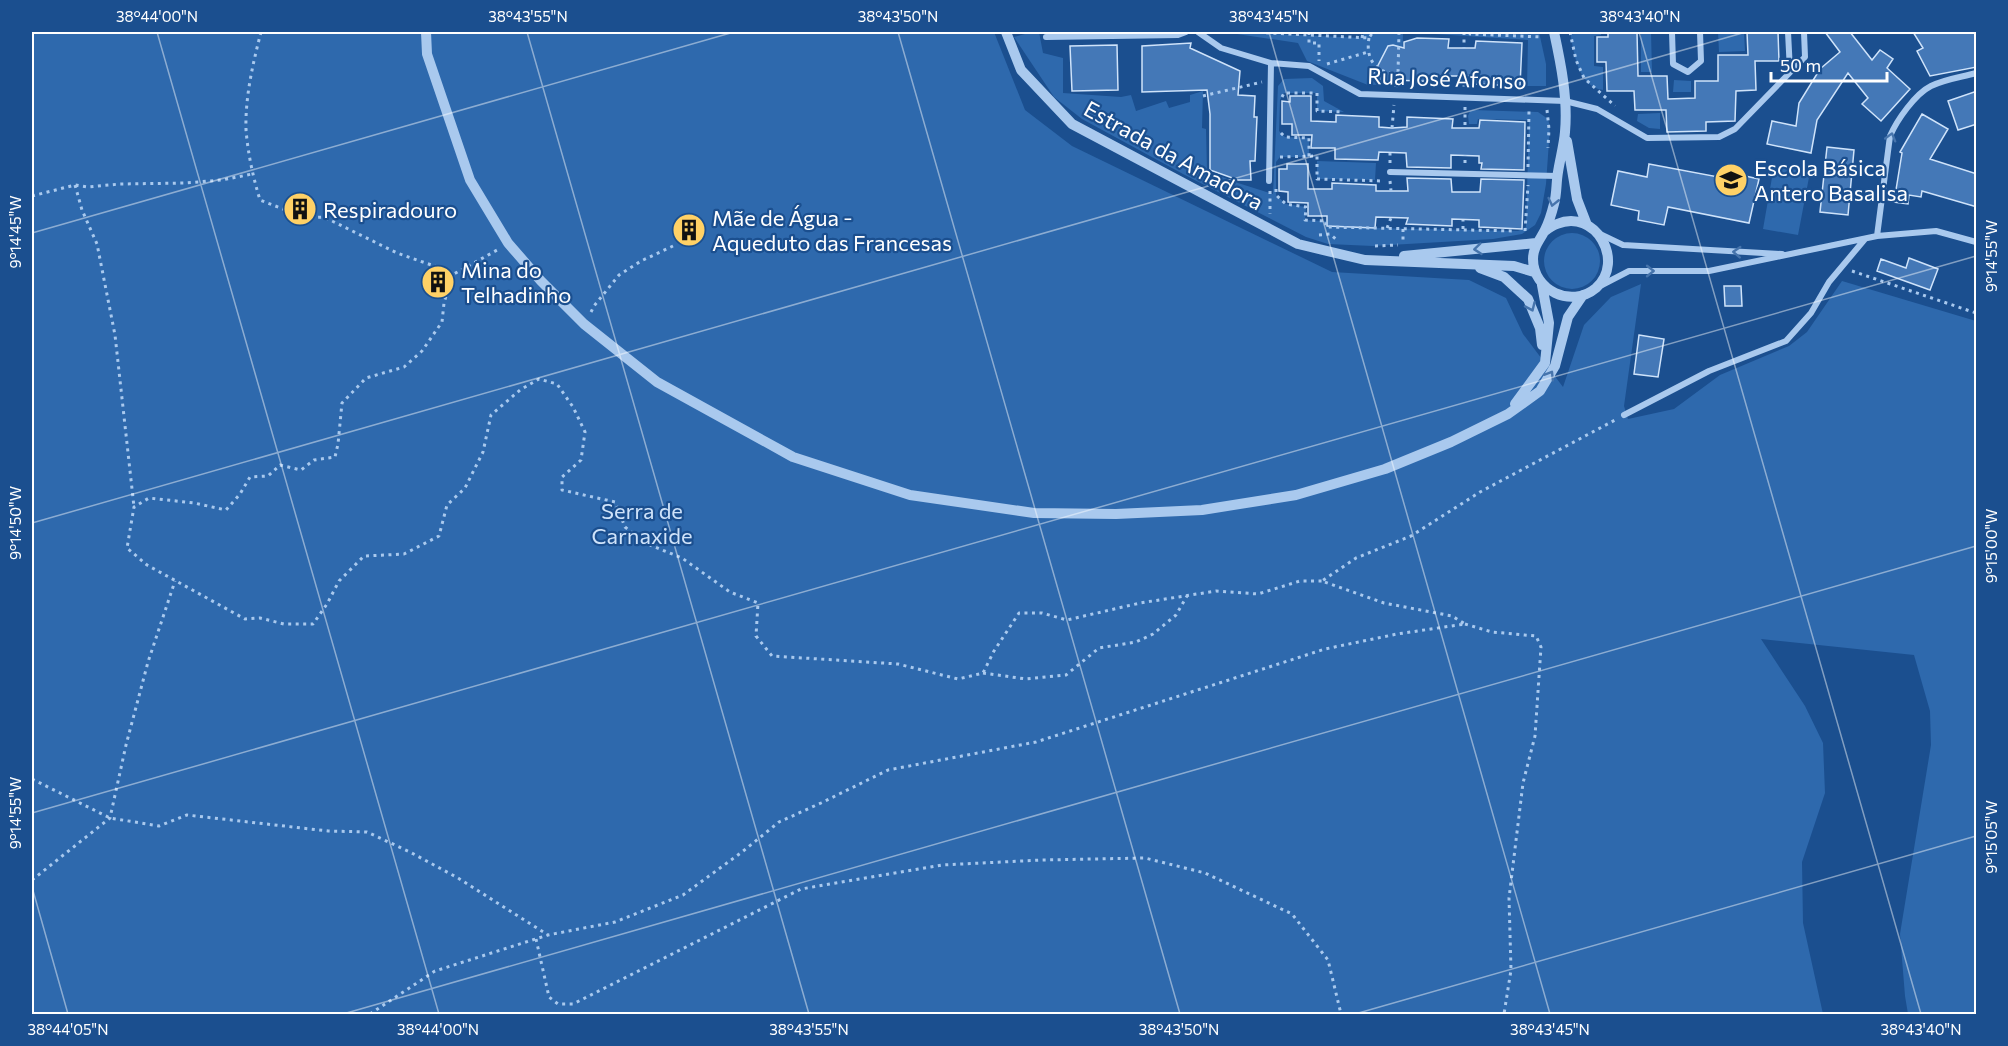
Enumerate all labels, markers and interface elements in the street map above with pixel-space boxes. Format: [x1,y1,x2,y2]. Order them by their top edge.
text: 38°44'00"N [116,7,198,25]
text: 38°43'55"N [488,7,568,25]
text: 38°43'50"N [858,7,938,25]
text: 38°43'45"N [1229,7,1309,25]
text: 38°43'40"N [1600,7,1680,25]
scale bar [1771,45,1886,83]
text: 50 m [1780,54,1821,76]
street label: Rua José Afonso [1367,62,1527,94]
street label: Estrada da Amadora [1080,95,1268,215]
one-way arrow [1884,132,1896,143]
place label: Escola Básica Antero Basalisa [1754,154,1908,206]
school or university icon: Escola Básica Antero Basalisa [1713,162,1749,198]
building icon: Respiradouro [282,191,318,227]
text: 9°14'45"W [6,195,24,269]
place label: Respiradouro [323,196,457,223]
one-way arrow [1548,197,1561,207]
place label: Mãe de Água - Aqueduto das Francesas [712,204,952,256]
building icon: Mãe de Água - Aqueduto das Francesas [671,212,707,248]
text: 9°14'55"W [1982,220,2000,292]
one-way arrow [1474,242,1483,255]
one-way arrow [1732,246,1741,259]
place label: Mina do Telhadinho [461,256,571,308]
building icon: Mina do Telhadinho [420,264,456,300]
one-way arrow [1646,265,1655,277]
one-way arrow [1524,300,1536,311]
one-way arrow [1542,371,1554,381]
text: 9°14'50"W [6,486,24,560]
park label: Serra de Carnaxide [591,497,693,549]
text: 9°15'00"W [1982,509,2000,583]
text: 9°14'55"W [6,777,24,849]
text: 9°15'05"W [1982,800,2000,874]
text: 38°44'05"N [27,1020,109,1038]
text: 38°44'00"N [397,1020,479,1038]
text: 38°43'55"N [769,1020,849,1038]
text: 38°43'50"N [1139,1020,1219,1038]
text: 38°43'45"N [1510,1020,1590,1038]
text: 38°43'40"N [1881,1020,1961,1038]

